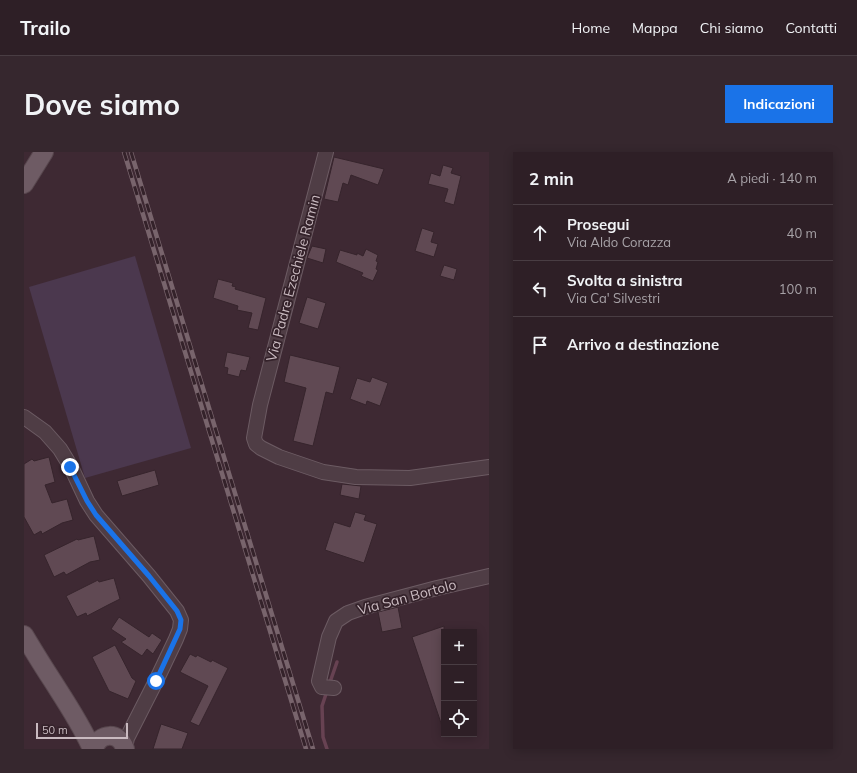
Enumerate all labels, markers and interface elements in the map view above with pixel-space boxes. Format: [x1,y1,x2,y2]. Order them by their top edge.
text: Trailo [20,16,71,40]
text: Home [571,19,610,37]
text: Mappa [632,19,678,37]
text: Chi siamo [700,19,763,37]
text: Contatti [785,19,837,37]
button: Indicazioni [725,85,833,123]
text: Dove siamo [24,87,180,122]
text: 2 min [529,168,574,189]
text: A piedi · 140 m [727,170,817,186]
street label: Via Padre Ezechiele Ramin [262,192,324,364]
text: Prosegui [567,215,629,234]
icon: ahead [529,222,551,244]
text: 40 m [787,225,817,241]
text: Via Aldo Corazza [567,234,671,250]
text: Svolta a sinistra [567,271,683,290]
icon: left [529,278,551,300]
text: 100 m [779,281,817,297]
text: Via Ca' Silvestri [567,290,660,306]
icon: arrive [529,334,551,356]
text: Arrivo a destinazione [567,335,719,354]
route end [61,458,79,476]
street label: Via San Bortolo [356,575,458,619]
map controls [441,629,477,737]
button: + [441,629,477,665]
button: − [441,665,477,701]
route start [147,672,165,690]
button: locate [441,701,477,737]
scale bar [36,721,128,740]
text: 50 m [42,723,68,737]

